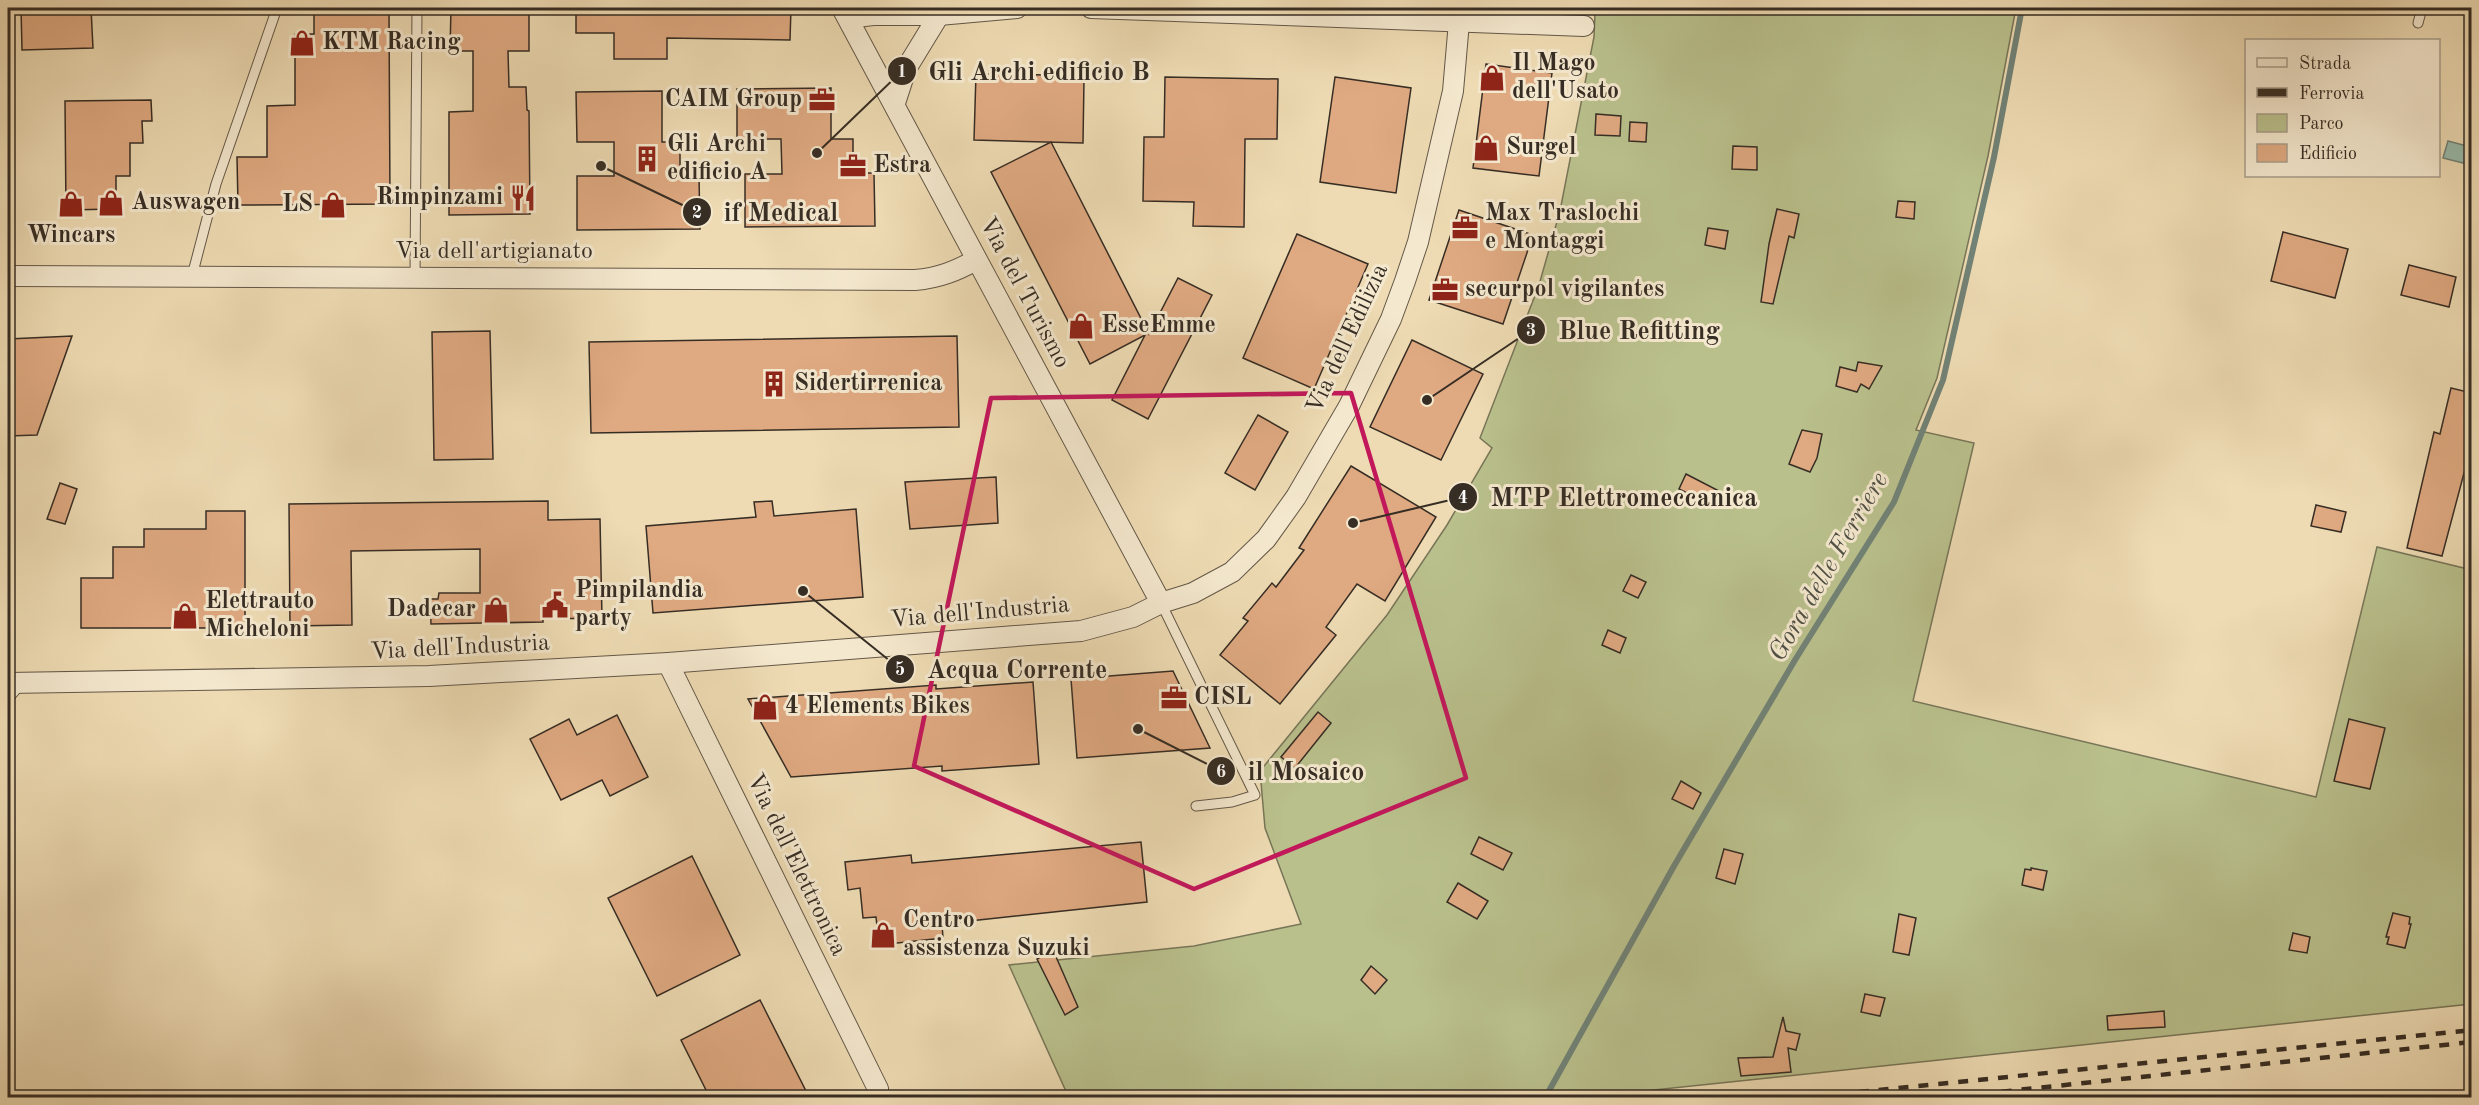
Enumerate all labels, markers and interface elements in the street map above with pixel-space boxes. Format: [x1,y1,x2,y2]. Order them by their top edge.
shop icon: KTM Racing [287,28,317,58]
place label: KTM Racing [322,31,461,55]
legend [2245,39,2440,177]
callout: Gli Archi edificio B [887,49,1162,93]
place label: Il Mago dell'Usato [1512,52,1619,104]
text: Strada [2299,55,2351,73]
text: Gli Archi edificio B [928,60,1150,86]
text: 1 [897,63,907,81]
shop icon: Il Mago dell'Usato [1477,63,1507,93]
office icon: CAIM Group [807,85,837,115]
text: Ferrovia [2299,85,2364,103]
place label: CAIM Group [665,88,802,112]
text: Parco [2299,115,2344,133]
place label: Gli Archi edificio A [667,133,767,185]
shop icon: Surgel [1471,133,1501,163]
place label: Surgel [1506,136,1577,160]
building icon: Gli Archi edificio A [632,144,662,174]
text: Edificio [2299,145,2357,163]
office icon: Estra [838,151,868,181]
place label: Estra [873,154,931,178]
restaurant icon: Rimpinzami [508,183,538,213]
place label: Rimpinzami [376,186,503,210]
shop icon: Auswagen [96,188,126,218]
shop icon: Wincars [56,189,86,219]
shop icon: LS [318,190,348,220]
callout: if Medical [682,190,851,234]
place label: Auswagen [131,191,240,215]
place label: LS [282,193,313,217]
text: if Medical [724,201,838,227]
place label: Max Traslochi e Montaggi [1485,202,1639,254]
text: 2 [692,204,702,222]
office icon: Max Traslochi e Montaggi [1450,213,1480,243]
street label: Via del Turismo [974,214,1074,372]
place label: Wincars [27,224,115,248]
street label: Via dell'artigianato [395,240,593,264]
street label: Via dell'Edilizia [1303,260,1393,418]
office icon: securpol vigilantes [1430,275,1460,305]
place label: securpol vigilantes [1465,278,1664,302]
callout: Blue Refitting [1516,308,1732,352]
shop icon: EsseEmme [1066,311,1096,341]
place label: EsseEmme [1101,314,1216,338]
text: Blue Refitting [1558,319,1720,345]
text: 3 [1526,322,1536,340]
building icon: Sidertirrenica [759,369,789,399]
place label: Sidertirrenica [794,372,943,396]
water label: Gora delle Ferriere [1764,468,1894,666]
callout: MTP Elettromeccanica [1448,475,1769,519]
text: MTP Elettromeccanica [1491,486,1757,512]
text: 4 [1458,489,1468,507]
place label: Pimpilandia party [575,579,703,631]
place label: Elettrauto Micheloni [205,590,314,642]
public building icon: Pimpilandia party [540,590,570,620]
street label: Via dell'Industria [890,593,1071,633]
shop icon: Dadecar [481,595,511,625]
place label: Dadecar [387,598,476,622]
shop icon: Elettrauto Micheloni [170,601,200,631]
street label: Via dell'Industria [370,631,550,665]
callout: Acqua Corrente [885,647,1119,691]
text: Acqua Corrente [927,658,1107,684]
text: 5 [895,661,905,679]
office icon: CISL [1159,683,1189,713]
place label: CISL [1194,686,1251,710]
shop icon: 4 Elements Bikes [750,692,780,722]
place label: 4 Elements Bikes [785,695,970,719]
callout: il Mosaico [1206,749,1376,793]
text: il Mosaico [1248,760,1364,786]
text: 6 [1216,763,1226,781]
street label: Via dell'Elettronica [742,770,851,960]
place label: Centro assistenza Suzuki [903,909,1089,961]
shop icon: Centro assistenza Suzuki [868,920,898,950]

